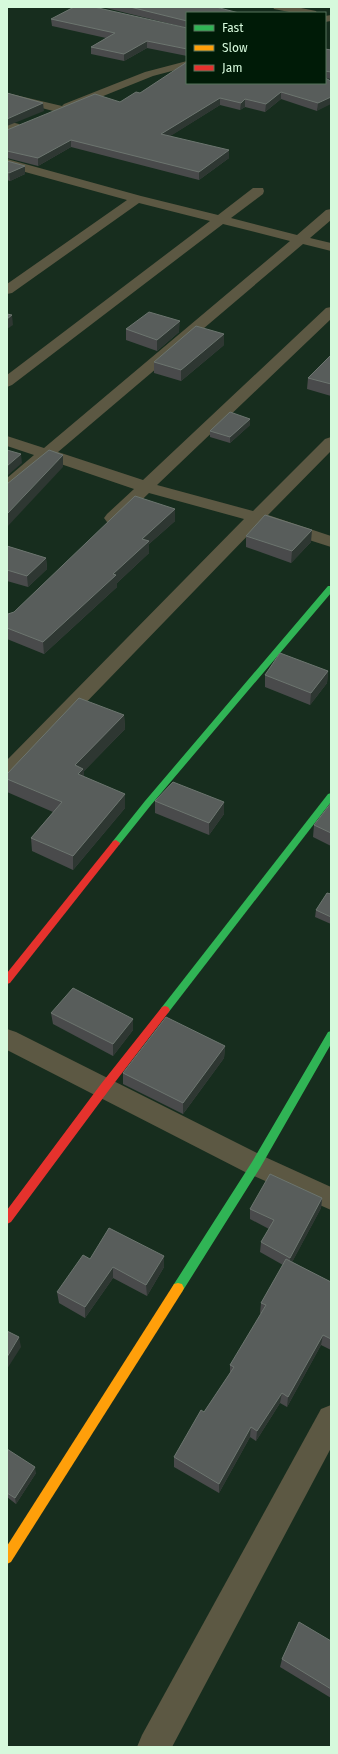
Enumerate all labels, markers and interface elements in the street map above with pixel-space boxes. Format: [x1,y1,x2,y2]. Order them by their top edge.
legend [186,12,326,84]
text: Fast [222,21,244,35]
text: Slow [222,41,248,55]
text: Jam [222,61,242,75]

